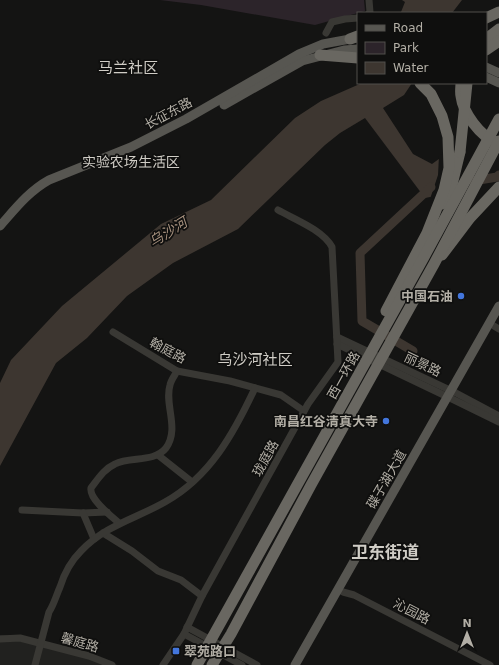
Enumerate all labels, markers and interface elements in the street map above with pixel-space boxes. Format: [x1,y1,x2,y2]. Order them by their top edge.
legend [357,12,487,84]
text: Road [393,21,423,35]
text: Park [393,41,419,55]
district label: 马兰社区 [98,59,158,77]
text: Water [393,61,429,75]
street label: 长征东路 [142,95,195,132]
district label: 实验农场生活区 [82,154,180,170]
water label: 乌沙河 [146,212,193,250]
place label: 中国石油 [401,289,453,304]
marker: 中国石油 [456,291,466,301]
street label: 翰庭路 [147,335,189,366]
street label: 西一环路 [324,349,363,402]
street label: 丽景路 [402,349,444,379]
district label: 乌沙河社区 [217,351,293,369]
place label: 南昌红谷清真大寺 [274,414,378,429]
marker: 南昌红谷清真大寺 [381,416,391,426]
street label: 珑庭路 [249,438,281,479]
street label: 碟子湖大道 [364,447,409,511]
district label: 卫东街道 [351,542,419,562]
street label: 沁园路 [391,596,433,627]
north arrow [447,613,487,653]
text: N [462,617,472,630]
street label: 馨庭路 [59,630,101,655]
place label: 翠苑路口 [184,644,236,659]
marker: 翠苑路口 [171,646,181,656]

